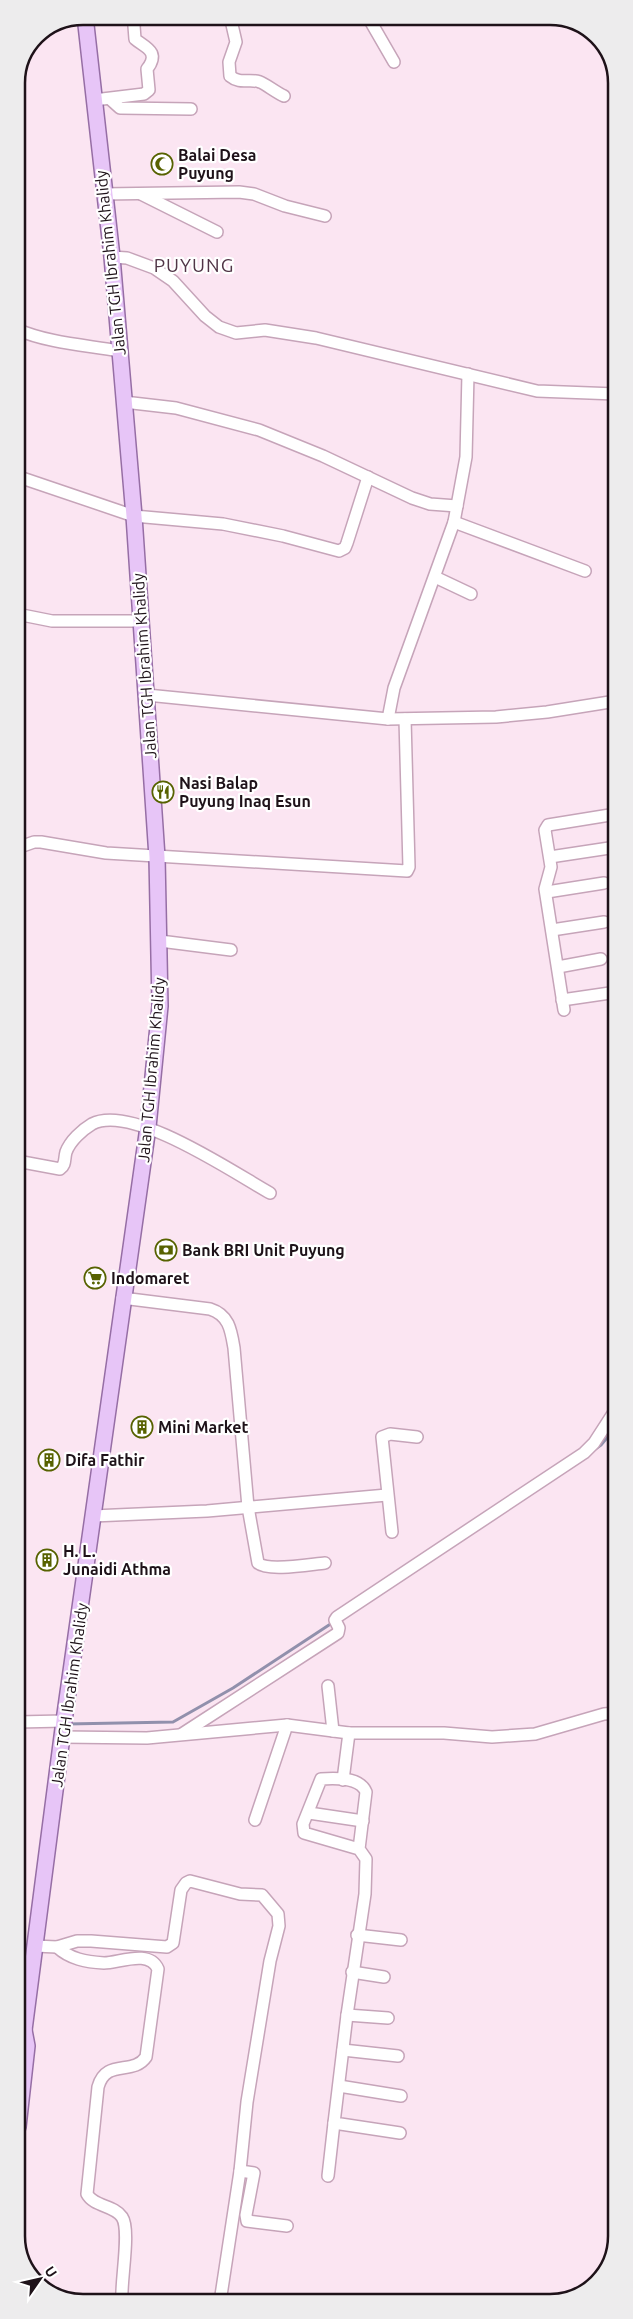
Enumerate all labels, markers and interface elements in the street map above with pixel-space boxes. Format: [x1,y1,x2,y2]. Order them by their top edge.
place label: Balai Desa Puyung [178,146,256,182]
mosque icon: Balai Desa Puyung [150,152,174,176]
street label: Jalan TGH Ibrahim Khalidy [91,169,129,356]
district label: PUYUNG [154,254,234,276]
street label: Jalan TGH Ibrahim Khalidy [129,572,159,759]
place label: Nasi Balap Puyung Inaq Esun [179,774,311,810]
restaurant icon: Nasi Balap Puyung Inaq Esun [151,780,175,804]
street label: Jalan TGH Ibrahim Khalidy [134,976,168,1163]
bank icon: Bank BRI Unit Puyung [154,1238,178,1262]
place label: Bank BRI Unit Puyung [182,1241,345,1259]
supermarket icon: Indomaret [83,1266,107,1290]
place label: Indomaret [111,1269,190,1287]
building icon: Mini Market [130,1415,154,1439]
place label: Mini Market [158,1418,248,1436]
building icon: Difa Fathir [37,1448,61,1472]
place label: Difa Fathir [65,1451,145,1469]
place label: H. L. Junaidi Athma [63,1542,171,1578]
building icon: H. L. Junaidi Athma [35,1548,59,1572]
street label: Jalan TGH Ibrahim Khalidy [47,1601,91,1788]
north arrow [15,2254,65,2304]
text: U [41,2263,60,2280]

